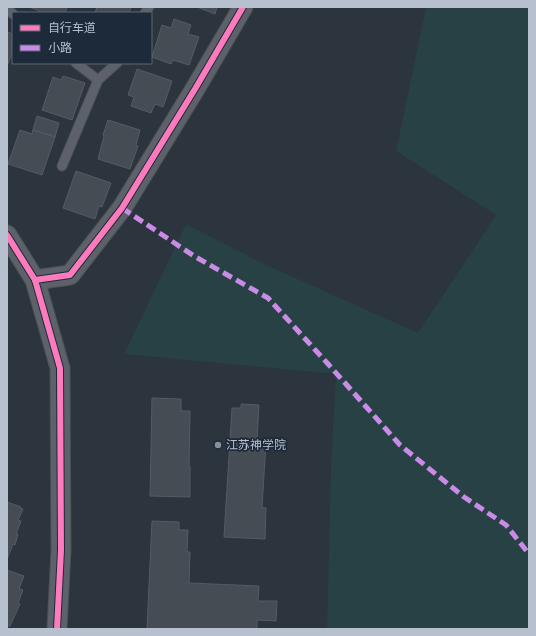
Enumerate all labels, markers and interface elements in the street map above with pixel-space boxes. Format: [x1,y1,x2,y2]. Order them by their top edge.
legend [12,12,152,64]
text: 自行车道 [48,21,96,35]
text: 小路 [48,41,72,55]
place label: 江苏神学院 [226,438,286,452]
marker: 江苏神学院 [213,440,223,450]

